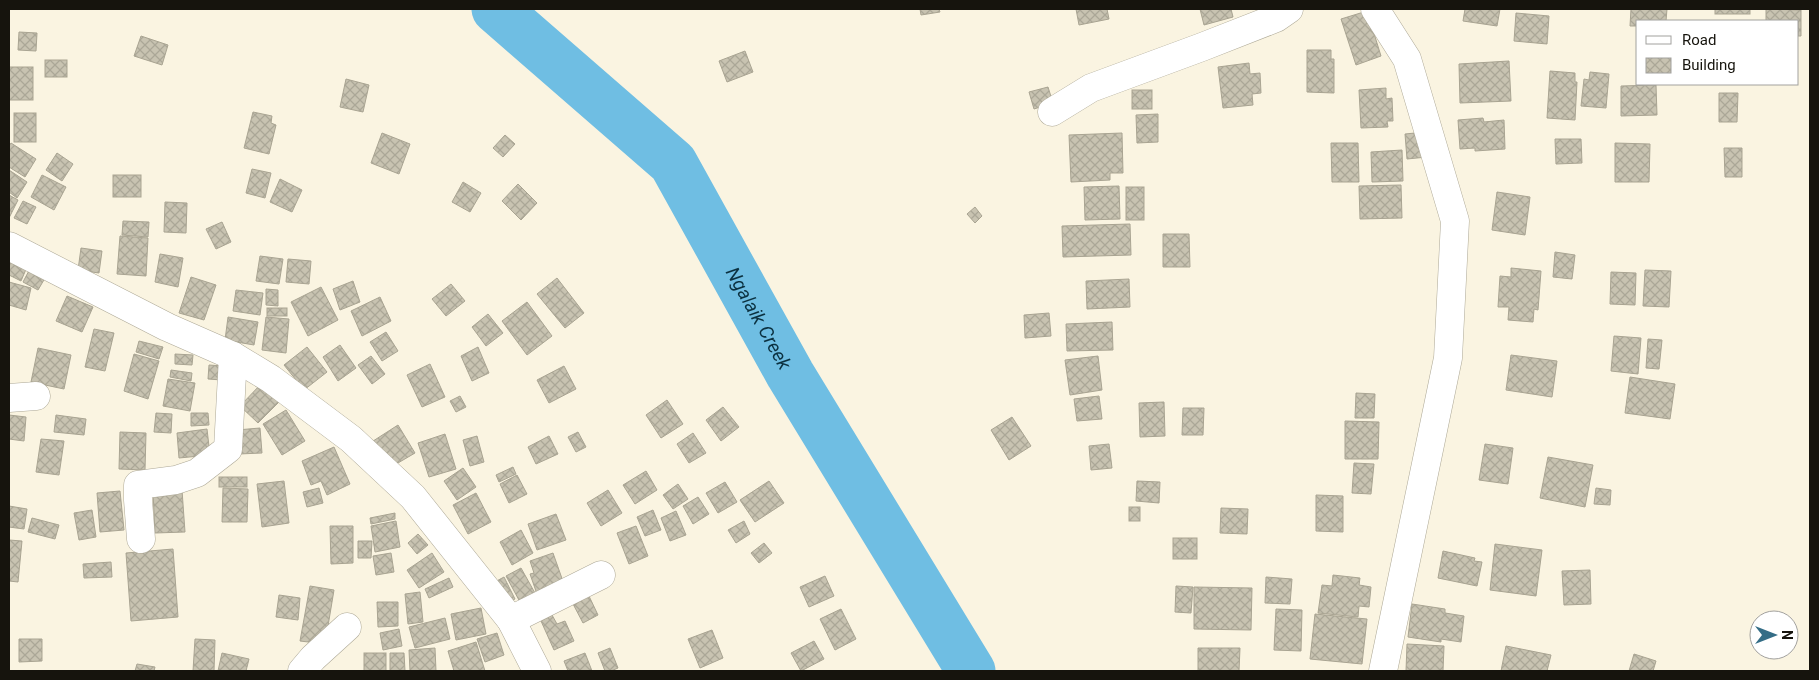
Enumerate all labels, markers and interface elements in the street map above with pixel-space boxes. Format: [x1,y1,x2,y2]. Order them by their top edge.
legend [1636,20,1799,85]
text: Road [1682,31,1716,49]
text: Building [1682,56,1736,74]
water label: Ngalaik Creek [721,263,797,374]
north arrow [1749,610,1799,660]
text: N [1779,630,1795,640]

